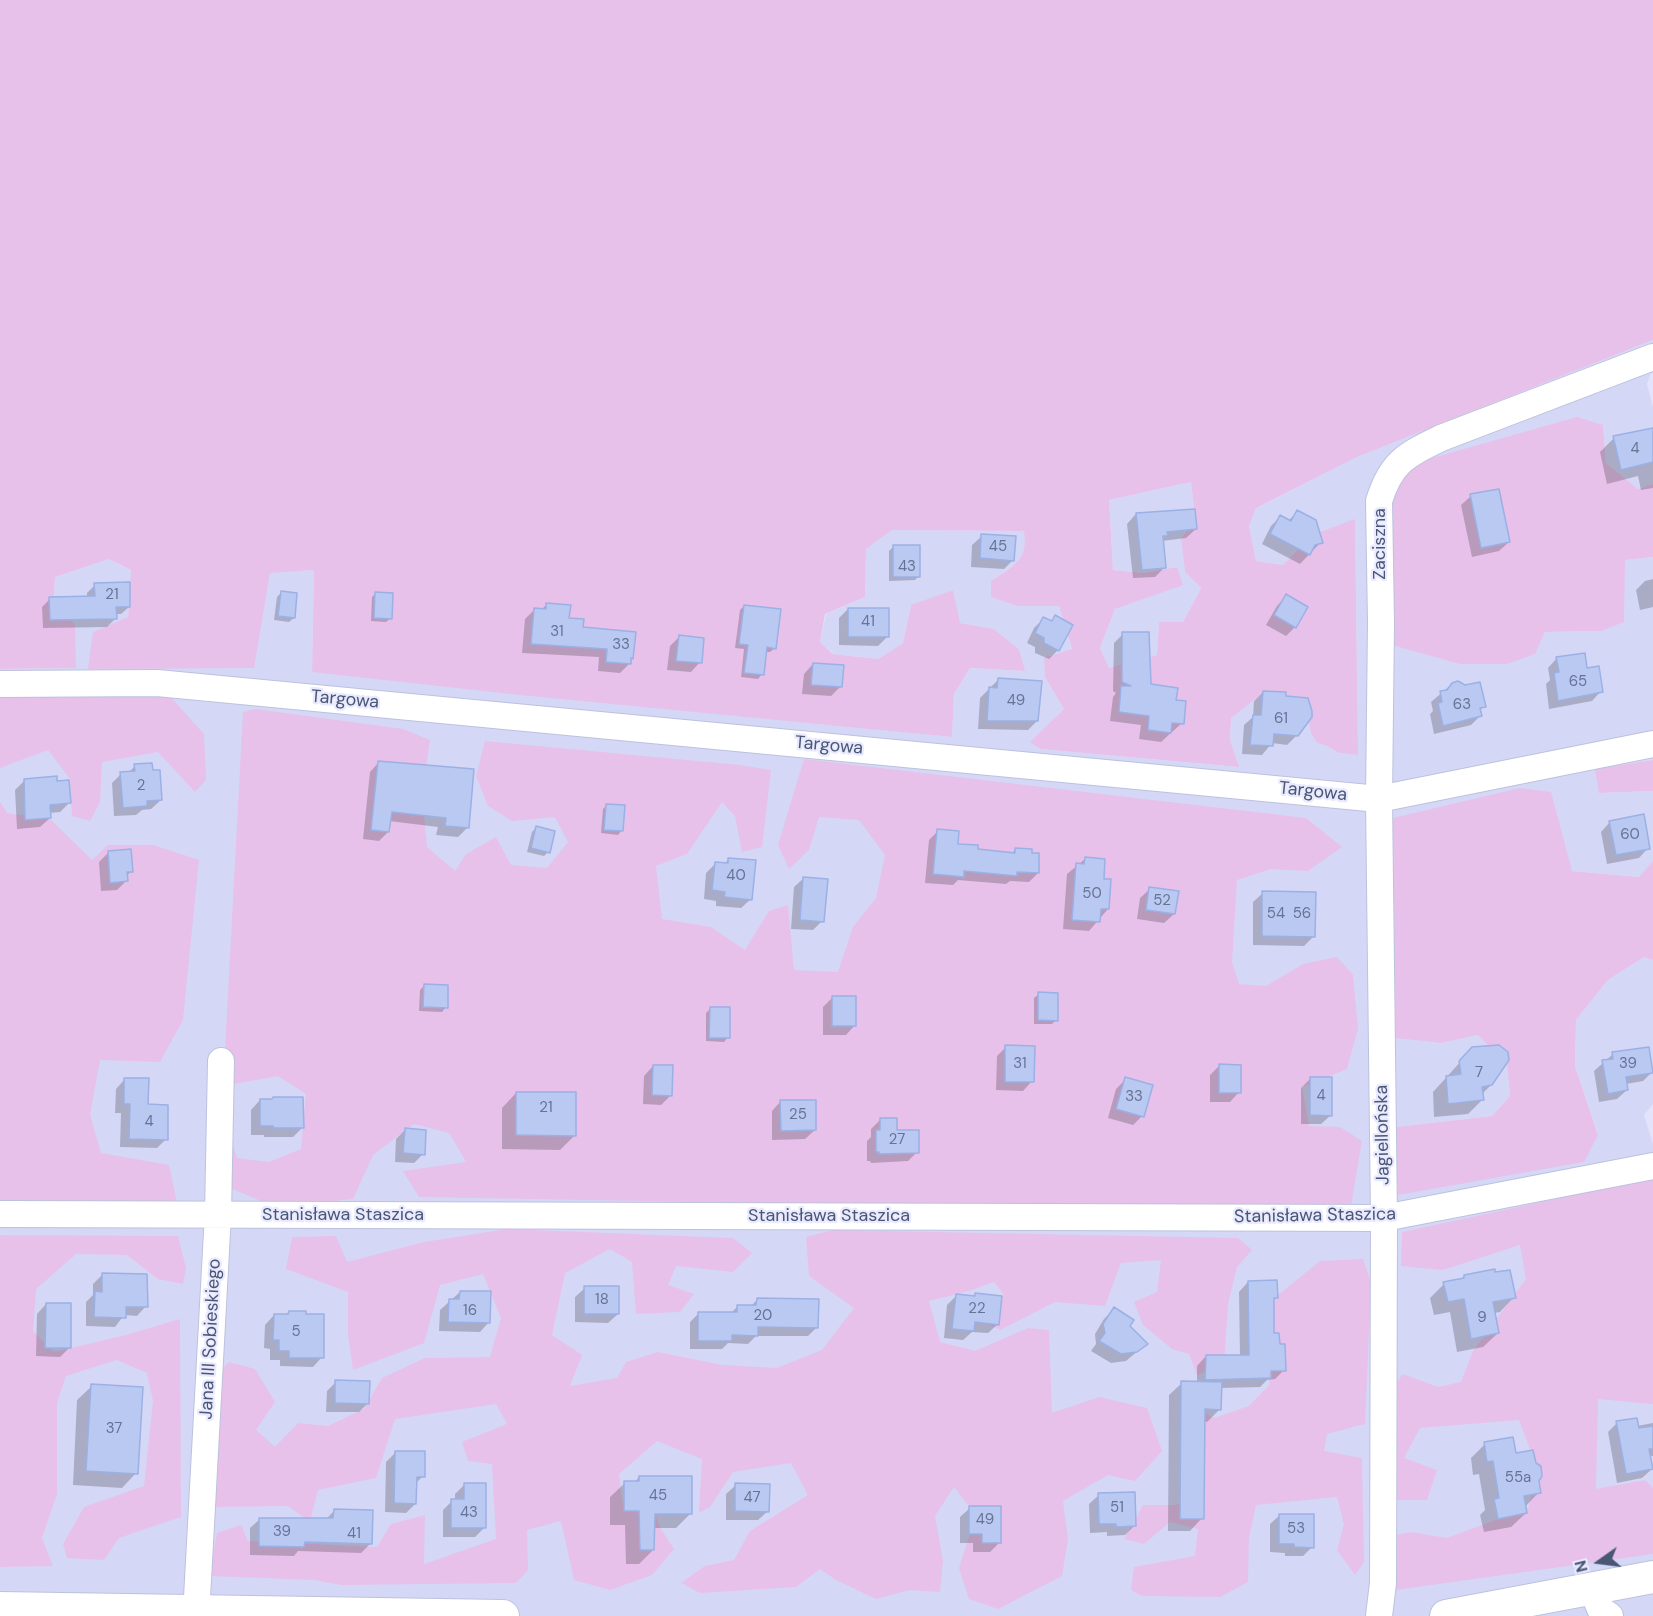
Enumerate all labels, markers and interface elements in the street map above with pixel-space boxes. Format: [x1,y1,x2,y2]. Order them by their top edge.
house number: 4 [1630,440,1640,458]
street label: Zaciszna [1369,508,1391,580]
house number: 45 [989,538,1007,556]
house number: 43 [898,558,916,576]
house number: 21 [105,586,119,604]
house number: 41 [861,613,875,631]
house number: 31 [550,623,564,641]
house number: 33 [612,636,630,654]
house number: 65 [1569,673,1587,691]
street label: Targowa [310,686,380,714]
house number: 49 [1007,692,1025,710]
house number: 63 [1453,696,1471,714]
house number: 61 [1274,710,1288,728]
street label: Targowa [794,732,864,760]
house number: 2 [137,777,145,795]
street label: Targowa [1278,778,1348,806]
house number: 60 [1620,826,1640,844]
house number: 40 [726,867,746,885]
house number: 50 [1082,885,1102,903]
house number: 52 [1153,892,1171,910]
house number: 54 [1267,905,1285,923]
house number: 56 [1293,905,1311,923]
house number: 31 [1013,1055,1027,1073]
house number: 39 [1619,1055,1637,1073]
house number: 7 [1475,1064,1483,1082]
street label: Jagiellońska [1371,1085,1395,1185]
house number: 4 [1316,1087,1326,1105]
house number: 33 [1125,1088,1143,1106]
house number: 21 [539,1099,553,1117]
house number: 25 [789,1106,807,1124]
house number: 4 [144,1113,154,1131]
house number: 27 [889,1131,905,1149]
street label: Stanisława Staszica [262,1204,424,1226]
street label: Stanisława Staszica [1234,1204,1396,1228]
street label: Stanisława Staszica [748,1205,910,1227]
street label: Jana III Sobieskiego [196,1258,226,1420]
house number: 18 [595,1291,609,1309]
house number: 22 [968,1300,986,1318]
house number: 16 [463,1302,477,1320]
house number: 20 [754,1307,772,1325]
house number: 9 [1477,1309,1487,1327]
house number: 5 [291,1323,301,1341]
house number: 37 [106,1420,122,1438]
house number: 55a [1505,1469,1531,1487]
house number: 45 [649,1487,667,1505]
house number: 47 [743,1489,761,1507]
house number: 51 [1110,1499,1124,1517]
house number: 43 [460,1504,478,1522]
house number: 49 [976,1511,994,1529]
house number: 53 [1287,1520,1305,1538]
house number: 39 [273,1523,291,1541]
house number: 41 [347,1525,361,1543]
north arrow [1569,1532,1629,1592]
text: N [1569,1558,1593,1575]

